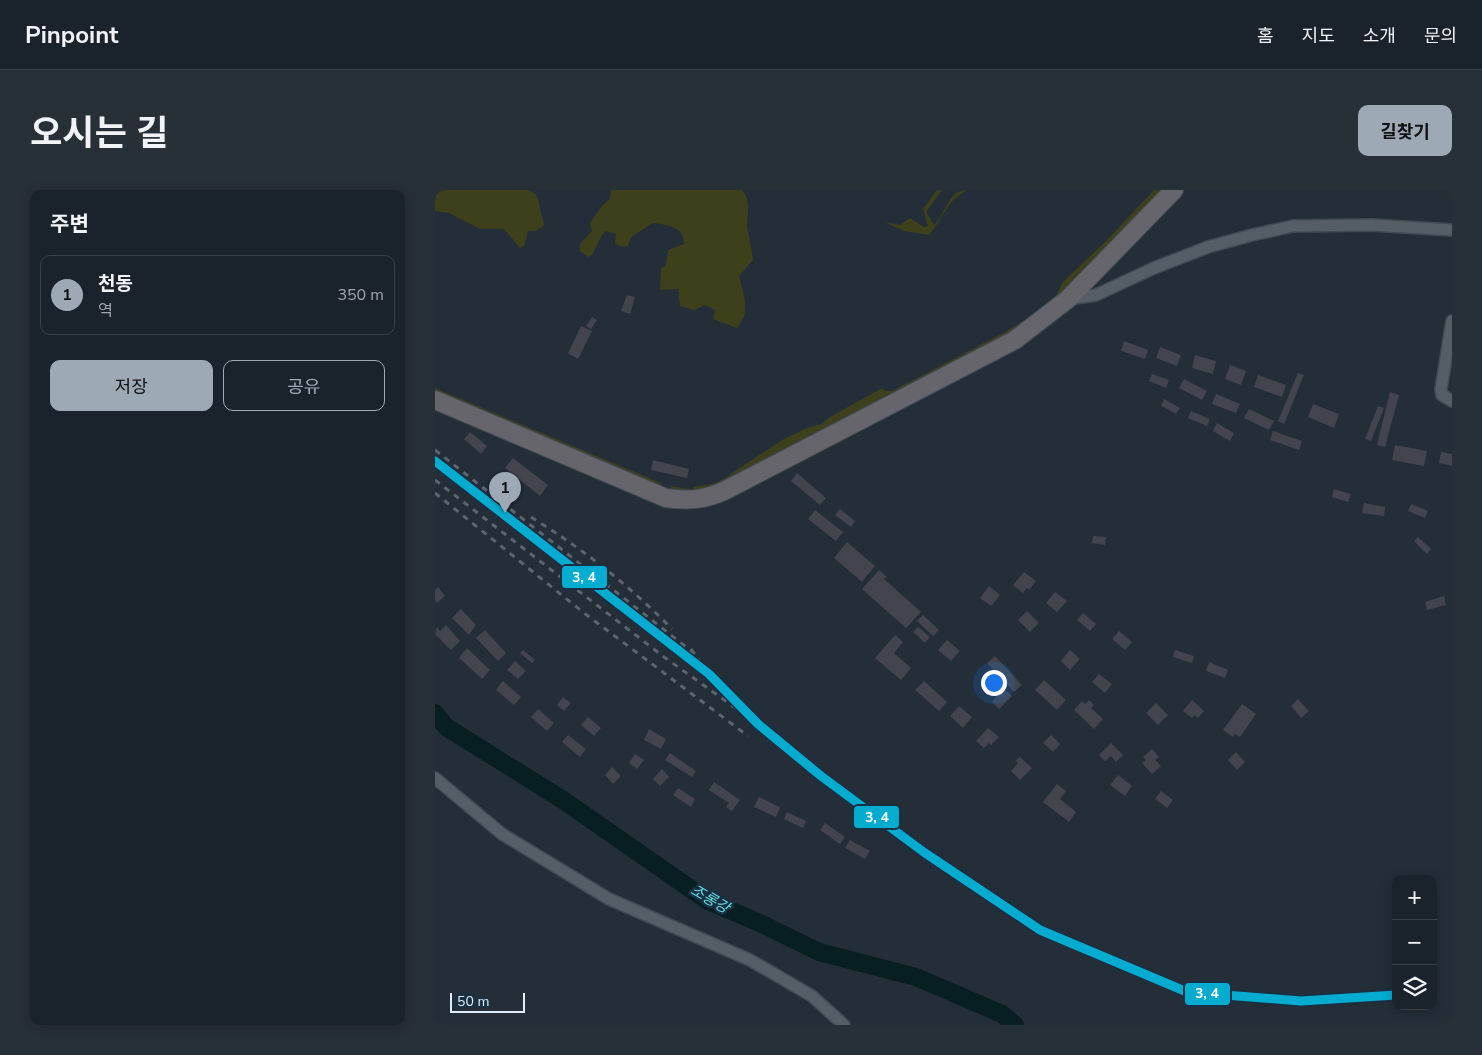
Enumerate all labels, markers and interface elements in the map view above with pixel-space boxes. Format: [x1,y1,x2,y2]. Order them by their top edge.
text: Pinpoint [25,19,118,51]
text: 홈 [1257,24,1274,48]
text: 지도 [1302,24,1335,48]
text: 소개 [1363,24,1396,48]
text: 문의 [1424,24,1457,48]
button: 길찾기 [1358,105,1452,156]
text: 오시는 길 [30,110,168,157]
text: 주변 [50,210,89,238]
text: 천동 [98,271,133,297]
text: 1 [62,284,72,306]
text: 350 m [337,284,384,306]
text: 역 [98,300,113,322]
button: 저장 [50,360,213,411]
button: 공유 [223,360,385,411]
pin: 1 [489,472,521,513]
line badge: 3, 4 [561,565,608,589]
text: 3, 4 [572,568,597,587]
your location [981,670,1007,696]
line badge: 3, 4 [853,805,900,829]
text: 3, 4 [865,808,890,827]
map controls [1392,875,1437,1010]
button: + [1392,875,1437,920]
water label: 조롱강 [687,880,735,919]
button: − [1392,920,1437,965]
button: layers [1392,965,1437,1010]
line badge: 3, 4 [1184,982,1231,1006]
text: 3, 4 [1195,984,1220,1003]
scale bar [450,990,525,1013]
text: 50 m [457,992,489,1011]

